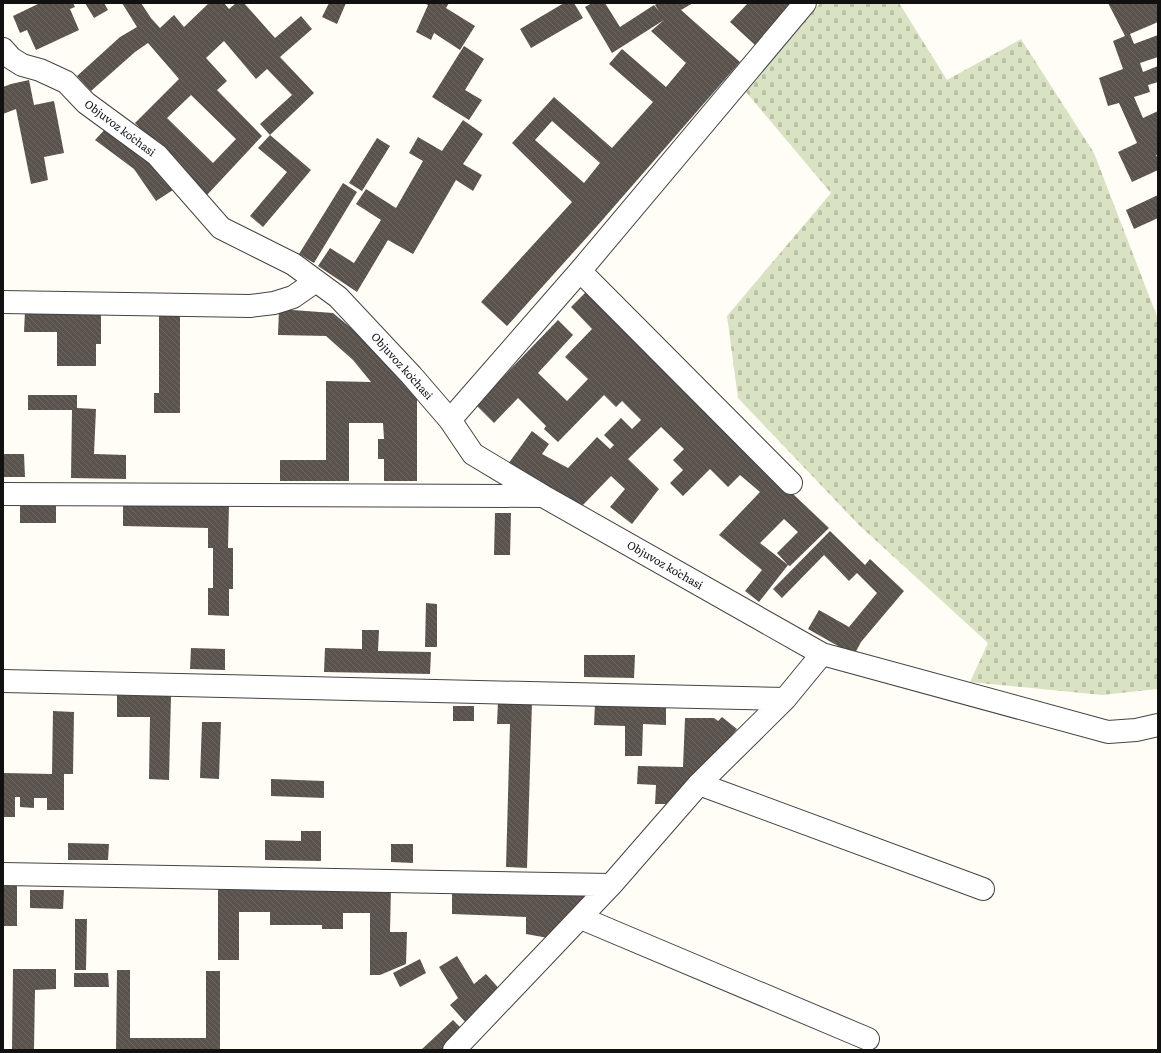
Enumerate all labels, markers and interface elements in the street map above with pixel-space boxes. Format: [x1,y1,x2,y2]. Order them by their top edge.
street label: Objuvoz koʻchasi [82,95,160,159]
street label: Objuvoz koʻchasi [368,328,437,403]
street label: Objuvoz koʻchasi [625,536,707,593]

